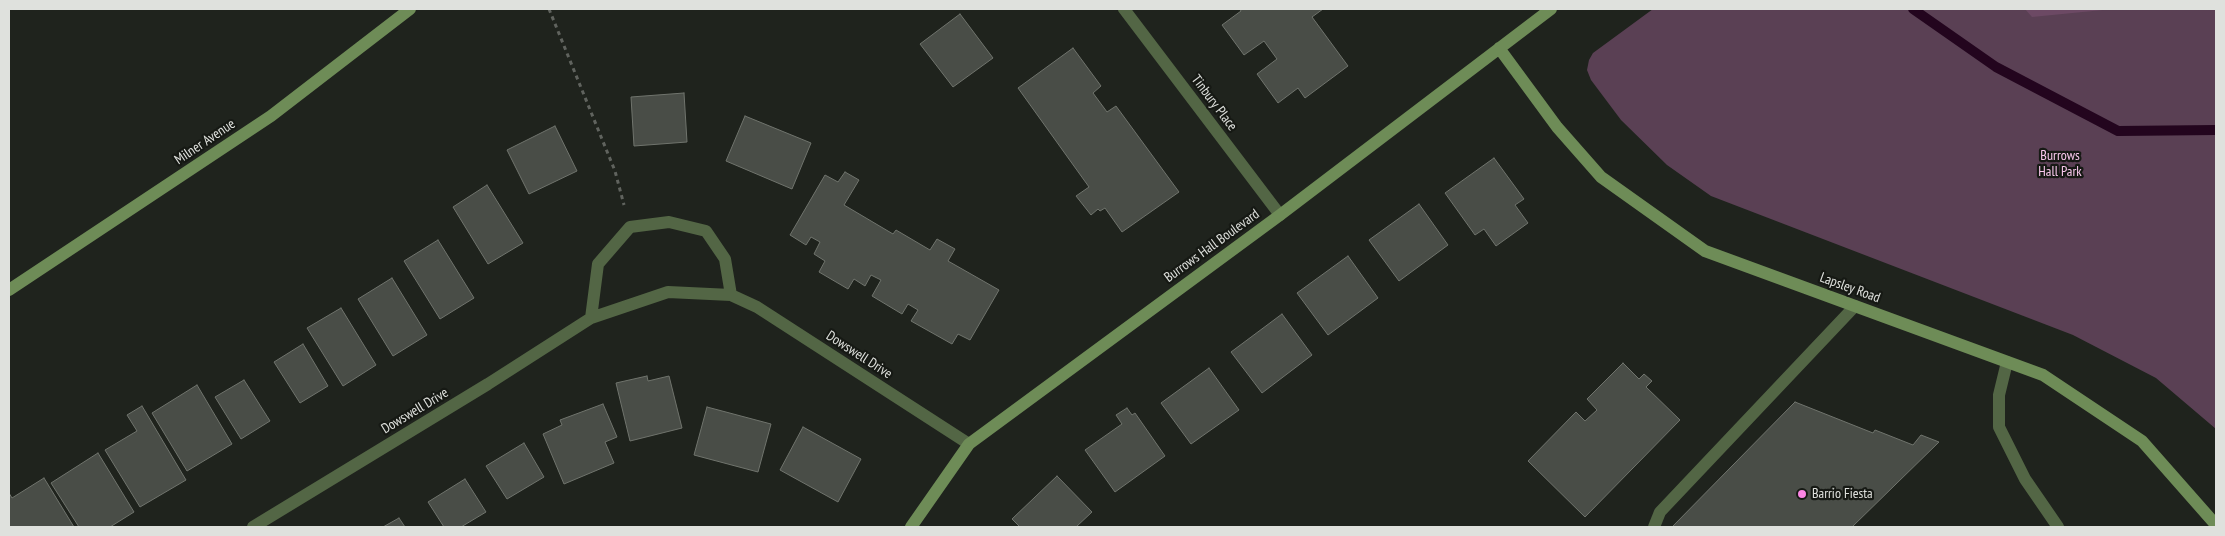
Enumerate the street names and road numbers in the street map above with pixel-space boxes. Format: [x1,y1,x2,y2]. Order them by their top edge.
street label: Tinbury Place [1188,72,1240,134]
street label: Milner Avenue [172,116,238,168]
street label: Burrows Hall Boulevard [1161,206,1263,286]
street label: Lapsley Road [1818,269,1882,307]
street label: Dowswell Drive [823,328,895,382]
street label: Dowswell Drive [378,384,452,438]

